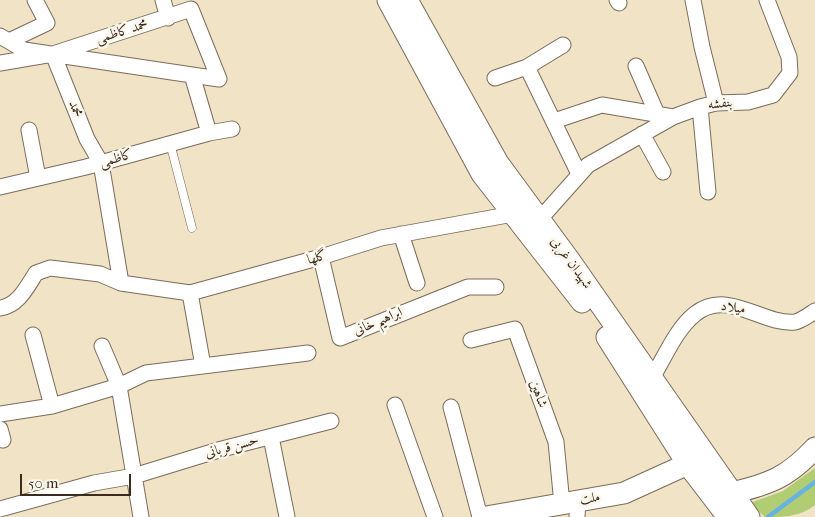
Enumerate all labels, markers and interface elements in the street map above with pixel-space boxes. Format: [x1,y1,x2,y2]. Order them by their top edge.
street label: محمد کاظمی [94,16,150,48]
street label: بنفشه [707,94,733,114]
street label: محمد [64,98,86,120]
street label: کاظمی [98,146,134,172]
street label: شهیدان غربی [547,234,595,292]
street label: گلها [305,247,329,269]
street label: میلاد [720,298,746,318]
street label: ابراهیم خانی [351,304,405,340]
street label: شاهین [525,378,551,410]
street label: حسن قربانی [203,432,261,462]
scale bar [22,464,134,496]
text: 50 m [28,474,58,492]
street label: ملت [578,489,602,509]

